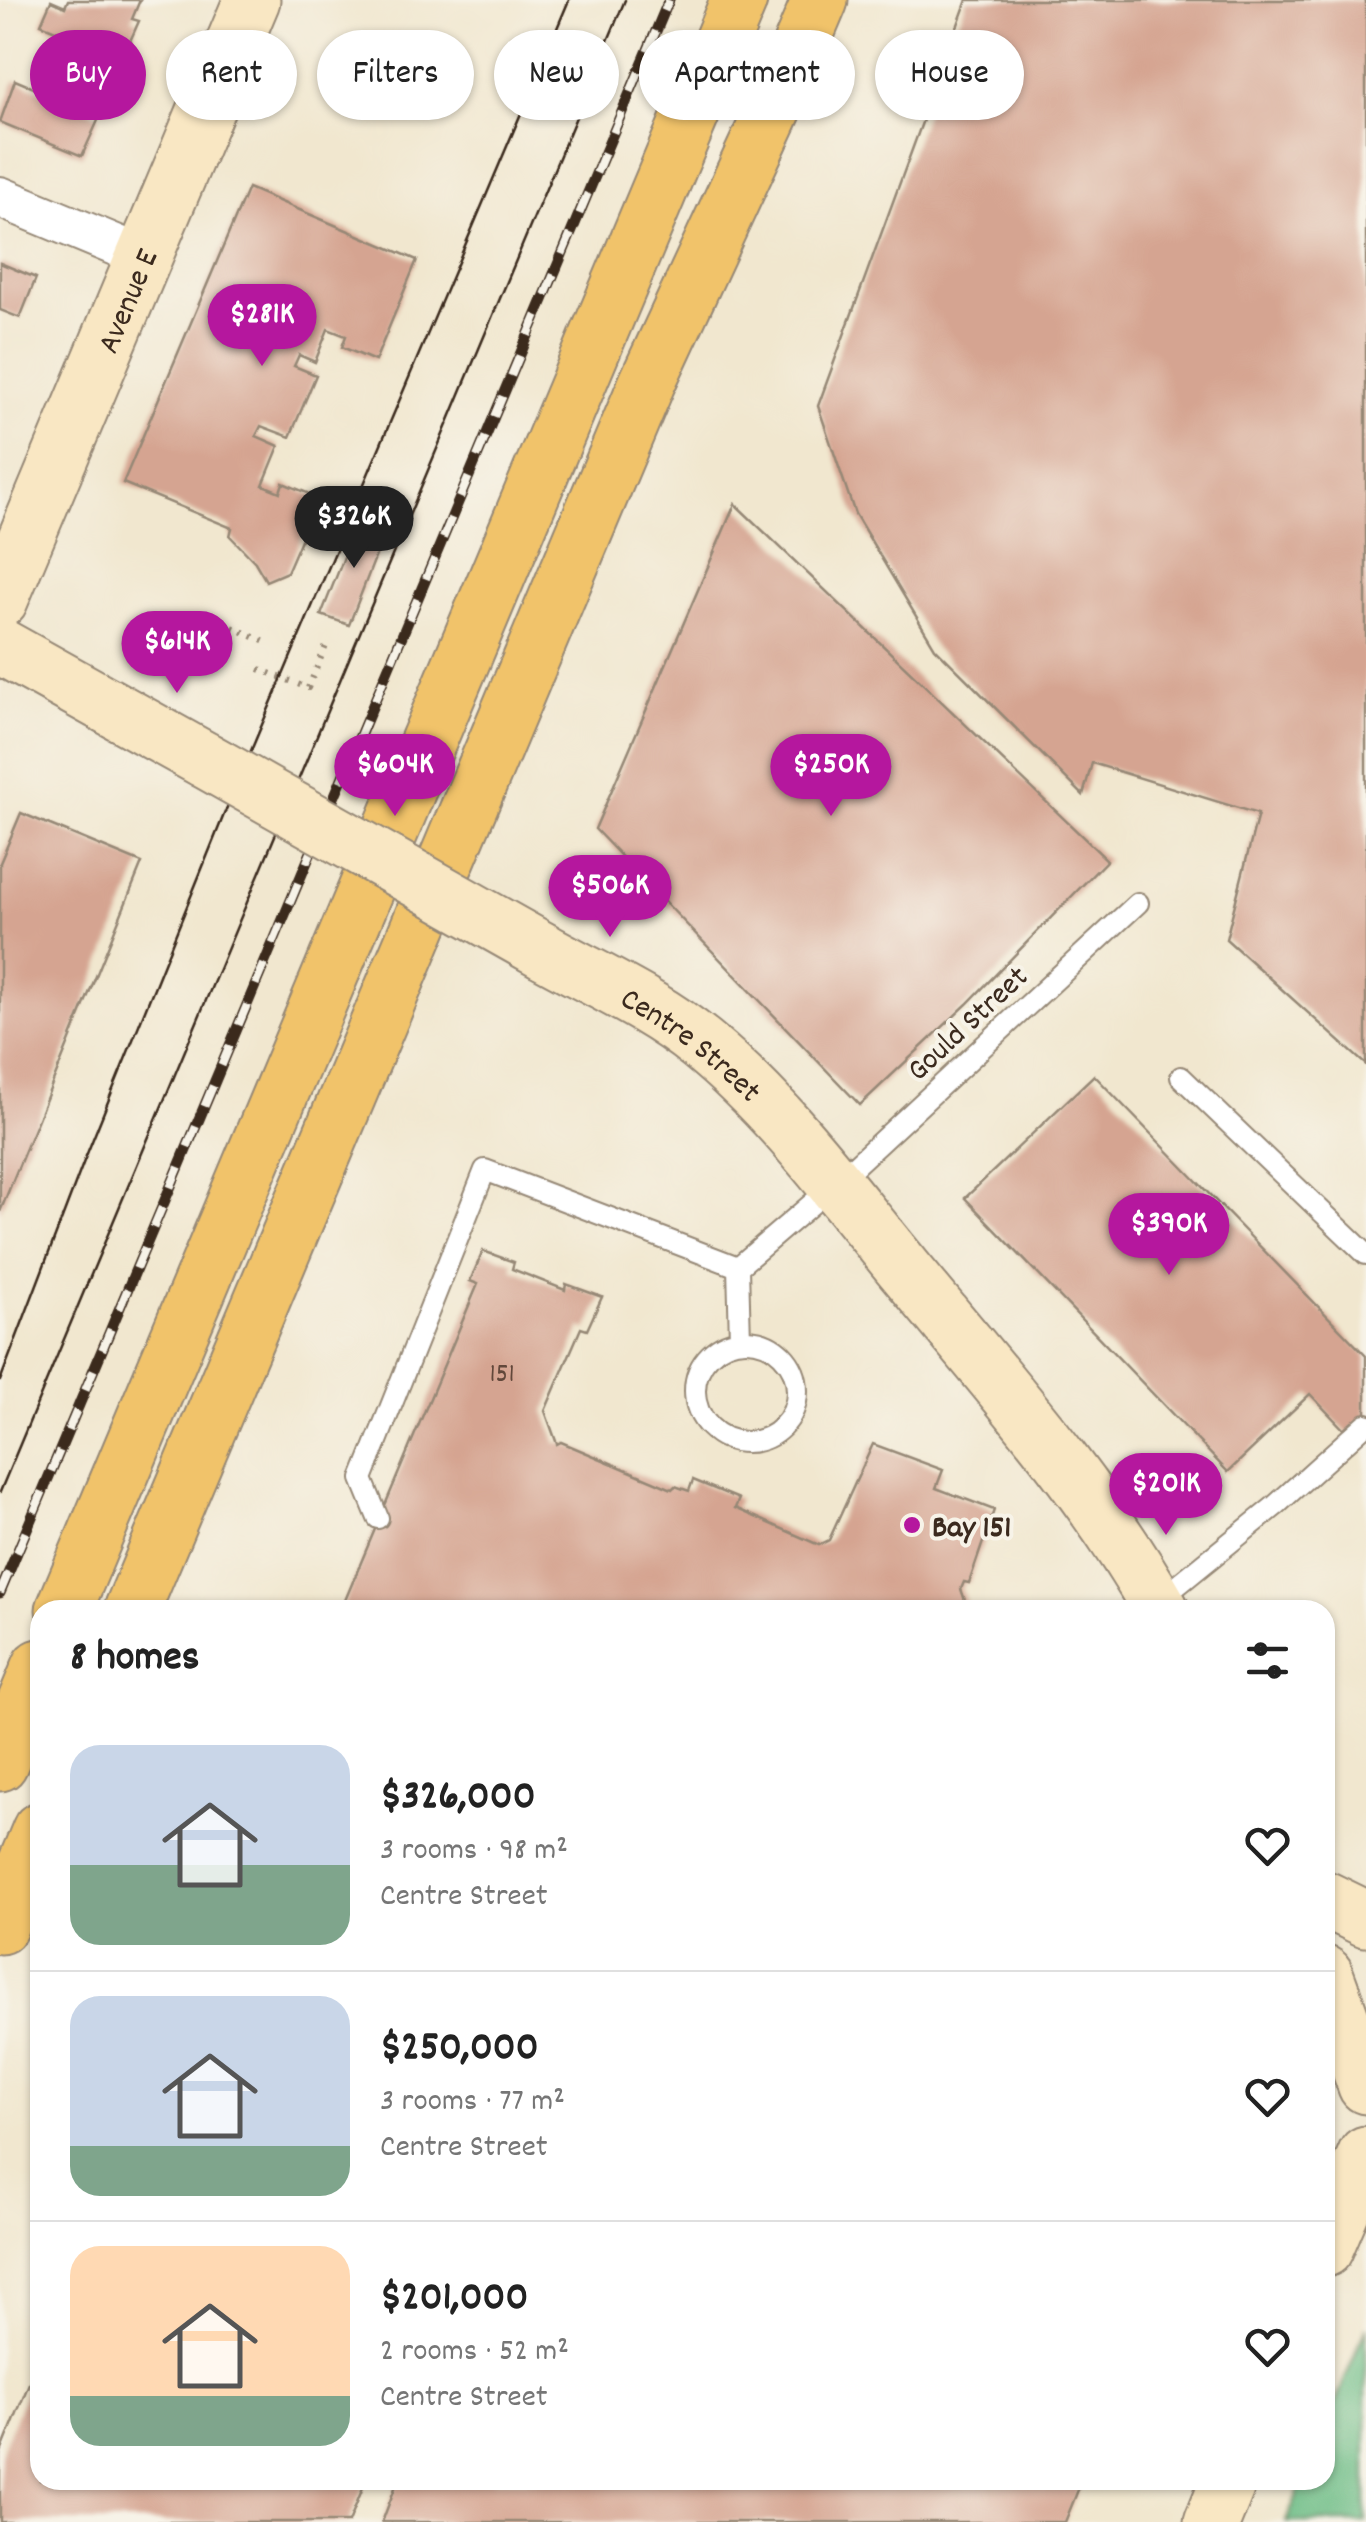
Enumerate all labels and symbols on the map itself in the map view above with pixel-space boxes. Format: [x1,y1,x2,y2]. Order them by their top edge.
street label: Avenue E [88,242,173,362]
pin: $281K [192,284,332,369]
pin: $326K [284,486,424,571]
pin: $614K [107,611,247,696]
pin: $604K [325,734,465,819]
pin: $250K [761,734,901,819]
pin: $506K [540,855,680,940]
street label: Gould Street [898,957,1041,1094]
street label: Centre Street [611,978,770,1115]
pin: $390K [1099,1193,1239,1278]
house number: 151 [489,1356,515,1396]
pin: $201K [1096,1453,1236,1538]
place label: Bay 151 [932,1507,1011,1553]
marker: Bay 151 [901,1514,923,1536]

